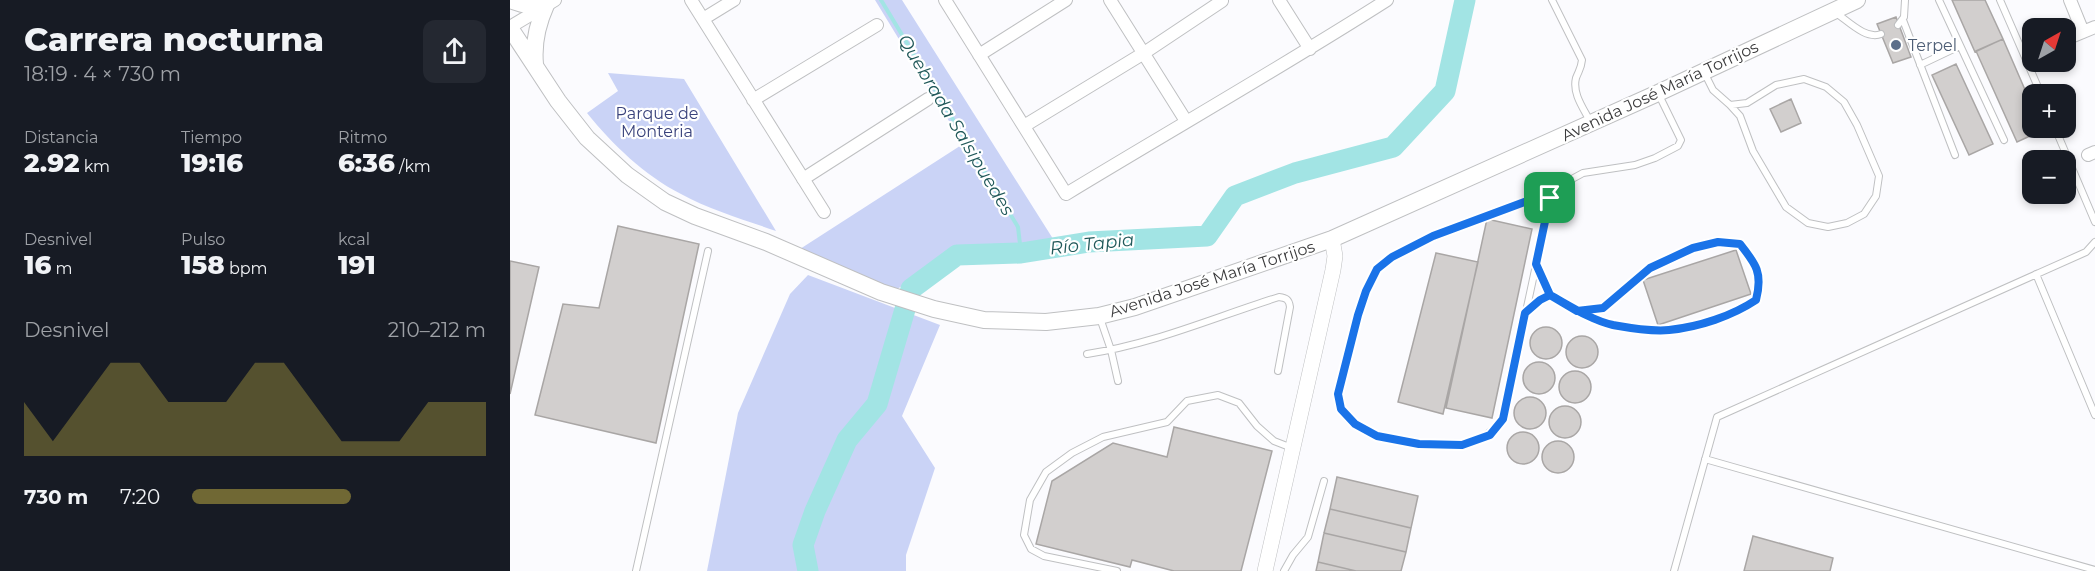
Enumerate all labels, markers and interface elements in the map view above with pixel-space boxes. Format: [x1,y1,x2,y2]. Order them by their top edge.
north arrow [2022,18,2076,72]
map controls [2022,18,2076,204]
text: Carrera nocturna [24,19,324,59]
button: share [423,20,486,83]
water label: Quebrada Salsipuedes [893,30,1019,220]
place label: Terpel [1908,36,1957,55]
street label: Avenida José María Torrijos [1559,37,1762,145]
marker: Terpel [1889,38,1903,52]
text: 18:19 · 4 × 730 m [24,62,181,86]
button: + [2022,84,2076,138]
park label: Parque de Monteria [616,104,698,141]
text: Distancia [24,128,98,147]
text: Tiempo [181,128,242,147]
text: Ritmo [338,128,387,147]
text: 2.92 [24,147,79,179]
text: 19:16 [181,147,243,179]
text: 6:36 [338,147,395,179]
button: − [2022,150,2076,204]
text: km [79,157,110,176]
text: /km [395,157,431,176]
pin [1524,172,1575,223]
icon: arrive [1533,181,1566,214]
water label: Río Tapia [1049,229,1135,259]
text: Desnivel [24,230,92,249]
text: Pulso [181,230,225,249]
text: kcal [338,230,370,249]
street label: Avenida José María Torrijos [1107,237,1317,321]
text: 16 [24,249,51,281]
text: 158 [181,249,225,281]
text: 191 [338,249,376,281]
text: m [51,259,73,278]
text: bpm [225,259,268,278]
text: Desnivel [24,318,109,342]
text: 210–212 m [388,318,486,342]
text: 730 m [24,485,88,509]
text: 7:20 [120,485,160,509]

